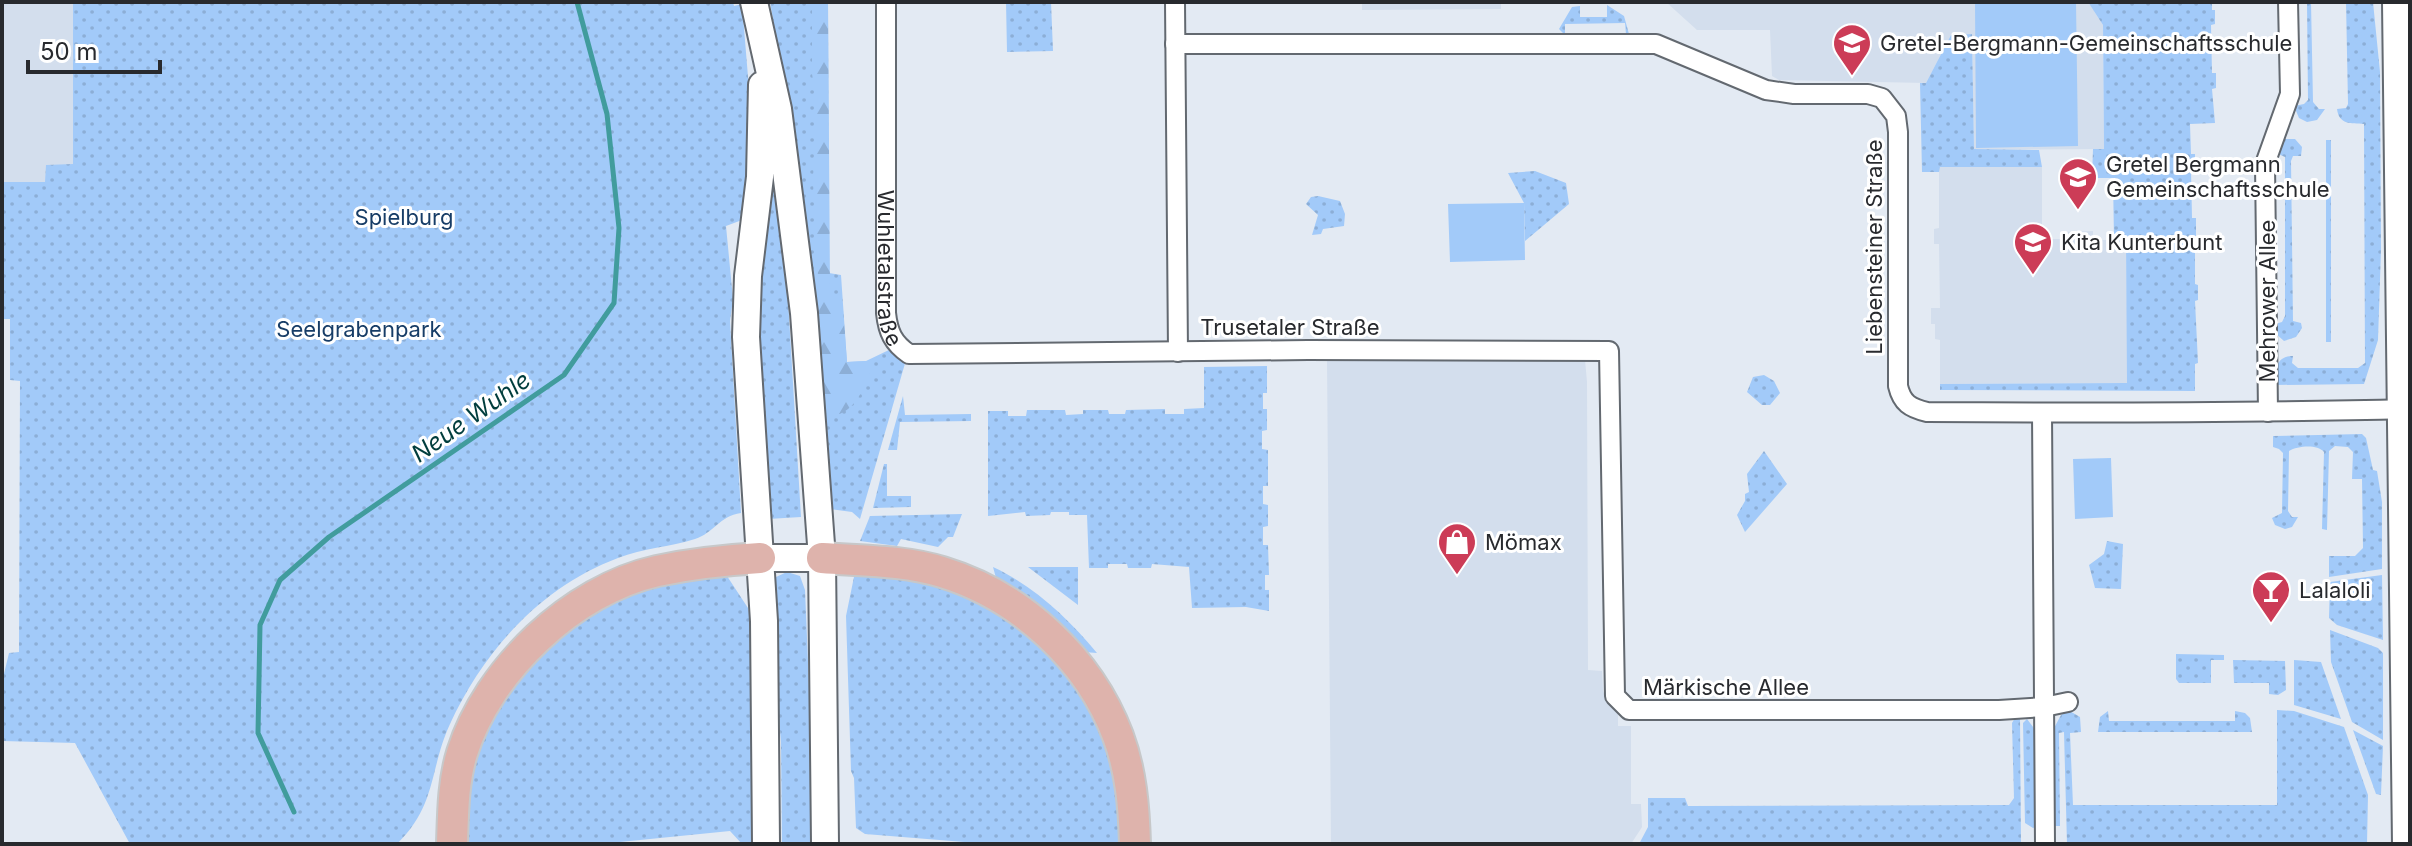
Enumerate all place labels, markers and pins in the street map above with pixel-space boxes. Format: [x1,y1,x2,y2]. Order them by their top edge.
school or university icon: Gretel-Bergmann-Gemeinschaftsschule [1831,22,1873,77]
place label: Gretel-Bergmann-Gemeinschaftsschule [1880,30,2292,56]
place label: Gretel Bergmann Gemeinschaftsschule [2106,151,2330,202]
school or university icon: Gretel Bergmann Gemeinschaftsschule [2057,156,2099,211]
school or university icon: Kita Kunterbunt [2012,221,2054,276]
place label: Kita Kunterbunt [2061,229,2222,255]
shop icon: Mömax [1436,521,1478,576]
place label: Mömax [1485,529,1562,555]
bar icon: Lalaloli [2250,569,2292,624]
place label: Lalaloli [2299,577,2371,603]

